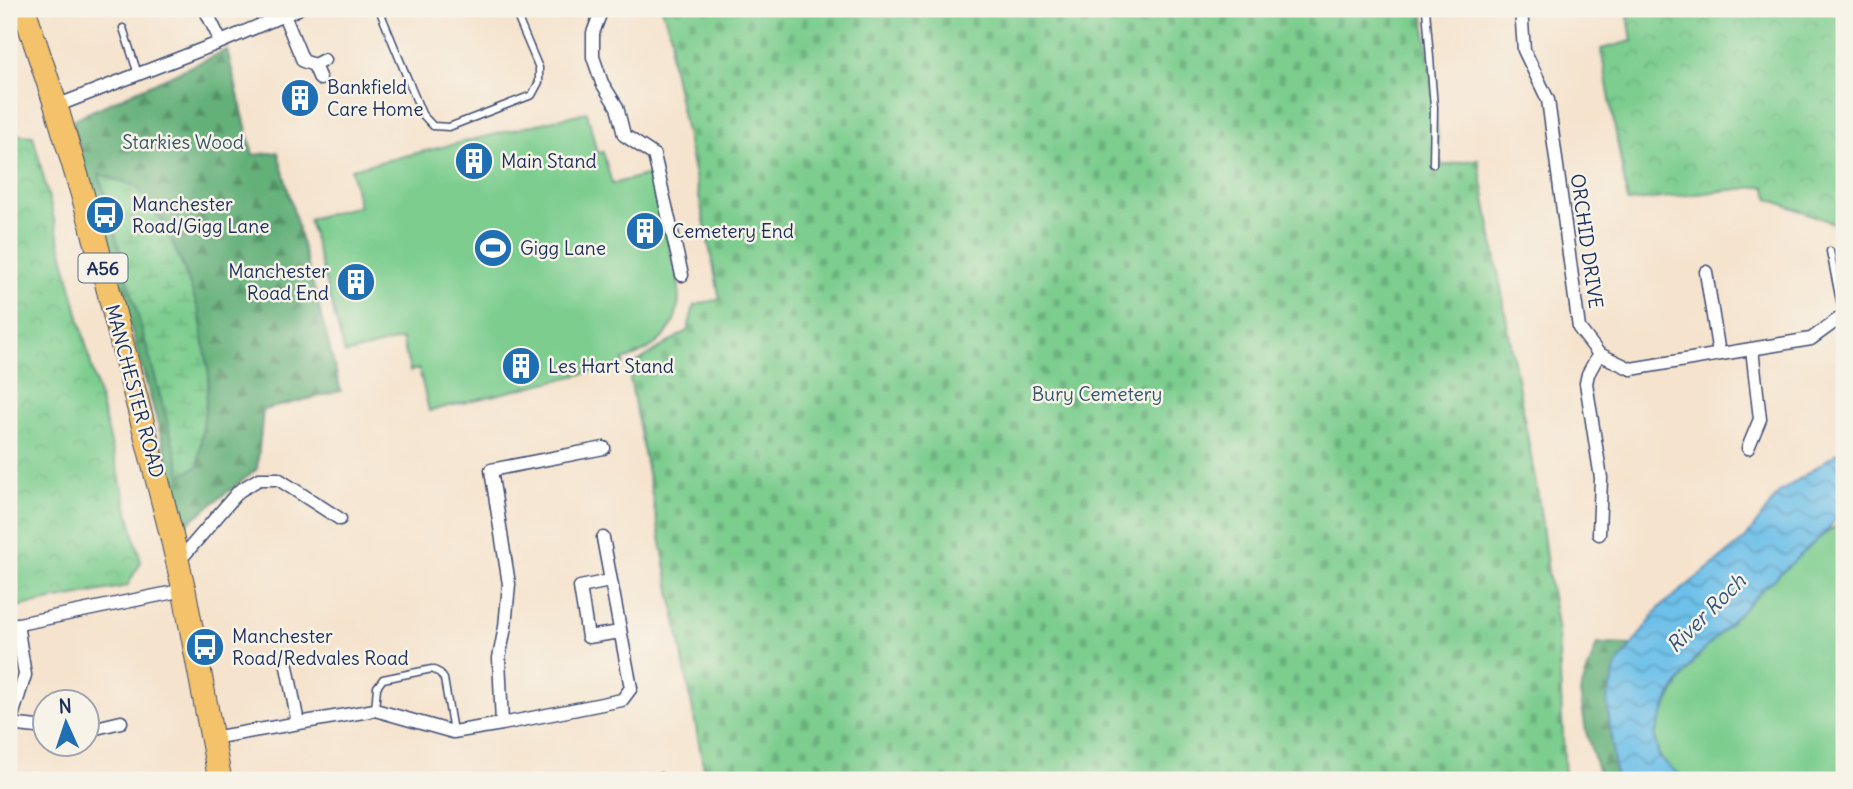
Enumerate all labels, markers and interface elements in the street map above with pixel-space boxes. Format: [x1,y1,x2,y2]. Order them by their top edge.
place label: Bankfield Care Home [327,75,423,121]
building icon: Bankfield Care Home [279,77,321,119]
park label: Starkies Wood [122,130,244,154]
building icon: Main Stand [453,140,495,182]
place label: Main Stand [501,149,597,173]
street label: ORCHID DRIVE [1566,172,1608,310]
place label: Manchester Road/Gigg Lane [132,192,269,238]
bus stop icon: Manchester Road/Gigg Lane [84,194,126,236]
building icon: Cemetery End [624,210,666,252]
place label: Cemetery End [672,219,794,243]
sports icon: Gigg Lane [472,227,514,269]
place label: Gigg Lane [520,236,606,260]
road number: A56 [78,254,128,282]
place label: Manchester Road End [228,259,329,305]
building icon: Manchester Road End [335,261,377,303]
street label: MANCHESTER ROAD [100,302,170,480]
building icon: Les Hart Stand [500,345,542,387]
place label: Les Hart Stand [548,354,674,378]
park label: Bury Cemetery [1032,382,1162,406]
water label: River Roch [1661,567,1752,658]
place label: Manchester Road/Redvales Road [232,624,409,670]
bus stop icon: Manchester Road/Redvales Road [184,626,226,668]
north arrow [32,688,102,758]
text: N [58,694,72,718]

